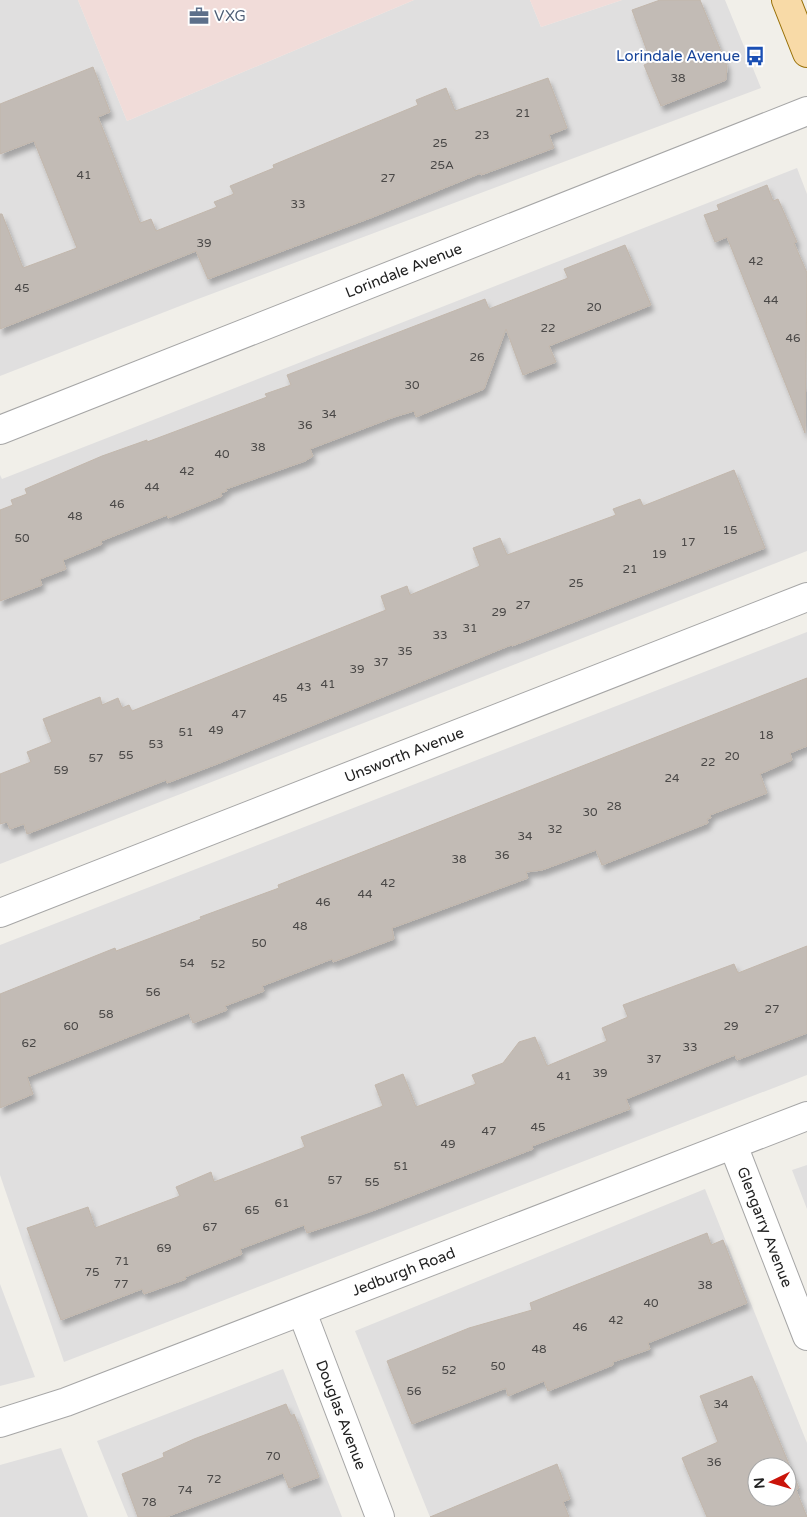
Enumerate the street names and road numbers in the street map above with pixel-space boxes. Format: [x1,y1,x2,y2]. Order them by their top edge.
street label: Lorindale Avenue [343,239,465,302]
street label: Unsworth Avenue [342,723,466,786]
street label: Glengarry Avenue [733,1164,796,1290]
street label: Jedburgh Road [349,1244,458,1300]
street label: Douglas Avenue [312,1358,370,1472]

